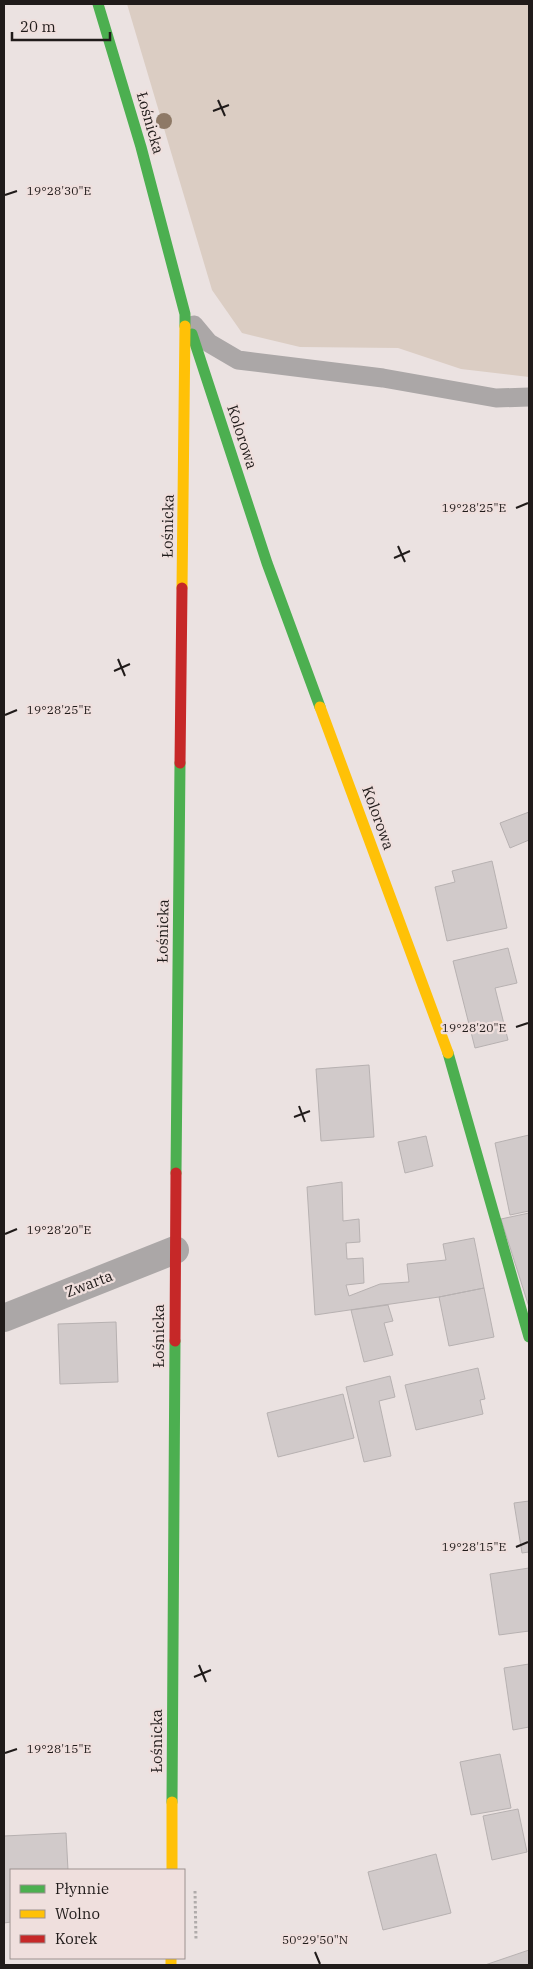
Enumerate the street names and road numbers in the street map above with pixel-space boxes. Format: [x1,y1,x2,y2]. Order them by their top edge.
street label: Łośnicka [133,90,168,156]
street label: Kolorowa [223,402,262,471]
street label: Łośnicka [157,494,178,558]
street label: Kolorowa [358,783,399,852]
street label: Łośnicka [152,899,173,963]
street label: Zwarta [62,1266,115,1301]
street label: Łośnicka [149,1304,168,1368]
street label: Łośnicka [147,1709,166,1773]

